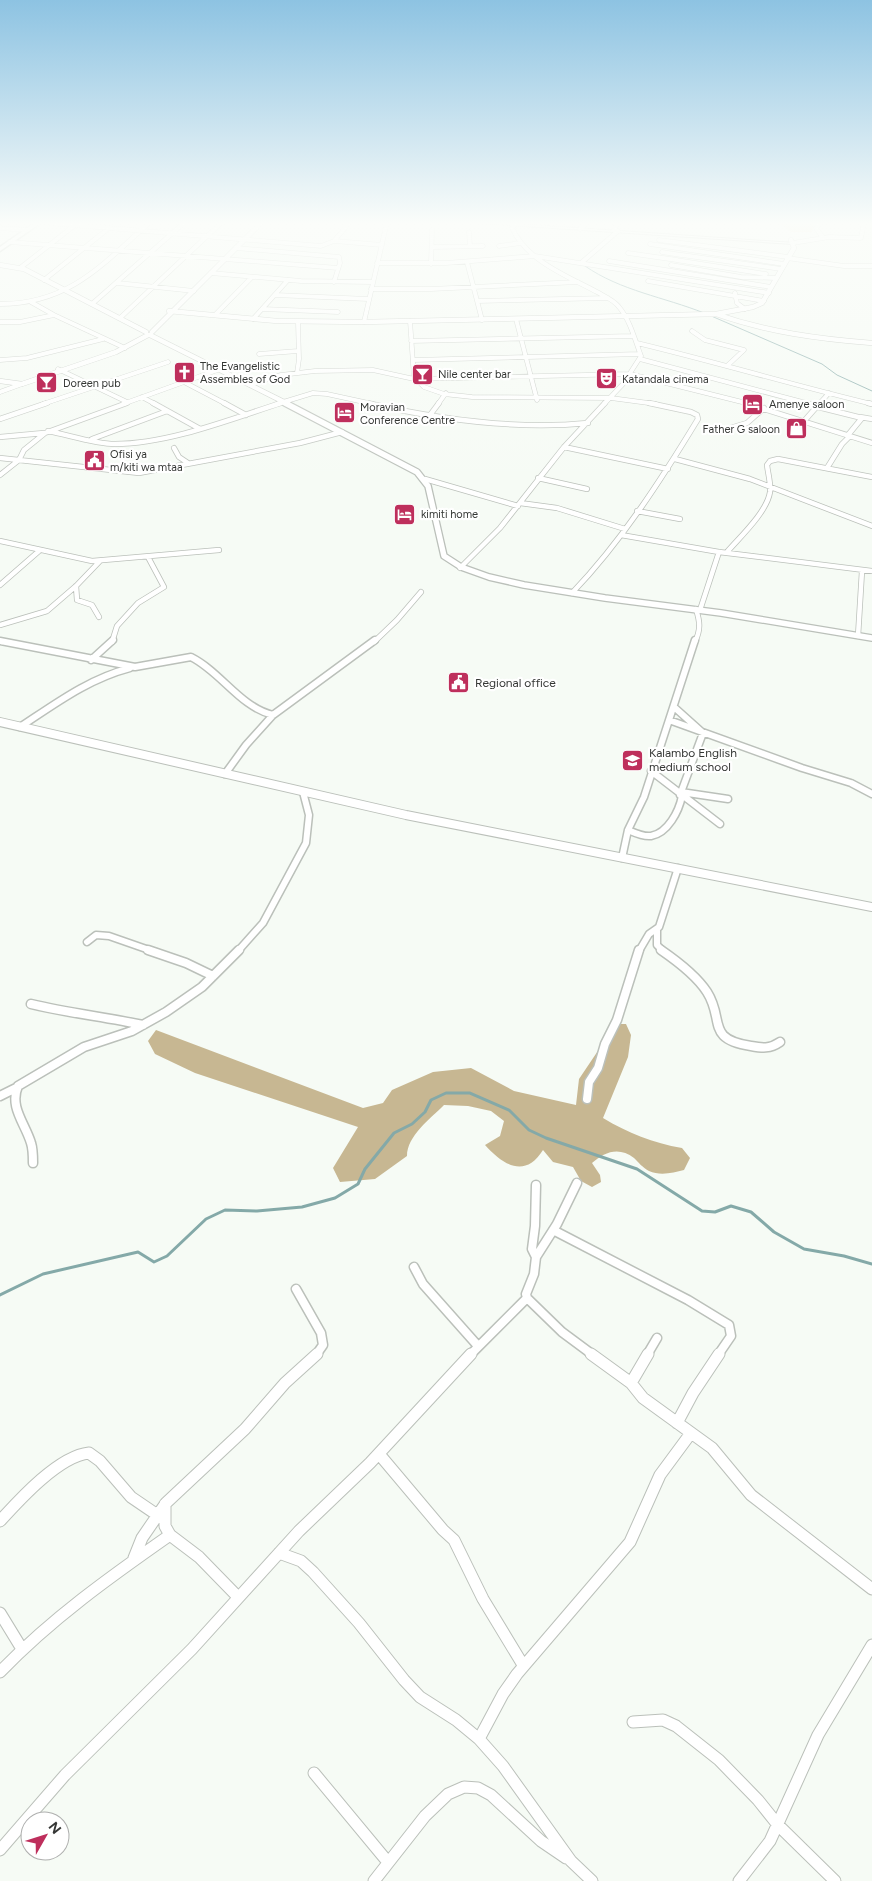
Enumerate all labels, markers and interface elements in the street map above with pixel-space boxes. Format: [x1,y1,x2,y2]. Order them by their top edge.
church icon: The Evangelistic Assembles of God [172,360,196,384]
place label: The Evangelistic Assembles of God [200,360,290,386]
bar icon: Nile center bar [410,362,434,386]
theatre icon: Katandala cinema [594,367,618,391]
place label: Nile center bar [438,368,511,381]
bar icon: Doreen pub [35,371,59,395]
place label: Katandala cinema [622,373,709,386]
place label: Doreen pub [63,377,121,390]
hotel icon: Amenye saloon [741,392,765,416]
place label: Amenye saloon [769,398,844,411]
hotel icon: Moravian Conference Centre [332,401,356,425]
place label: Moravian Conference Centre [360,401,455,427]
shop icon: Father G saloon [784,417,808,441]
place label: Father G saloon [703,423,780,436]
public building icon: Ofisi ya m/kiti wa mtaa [82,448,106,472]
place label: Ofisi ya m/kiti wa mtaa [110,448,183,474]
hotel icon: kimiti home [393,502,417,526]
place label: kimiti home [421,508,478,521]
public building icon: Regional office [447,671,471,695]
place label: Regional office [475,676,556,690]
place label: Kalambo English medium school [649,746,737,774]
school or university icon: Kalambo English medium school [621,748,645,772]
north arrow [20,1811,70,1861]
text: N [45,1819,65,1838]

